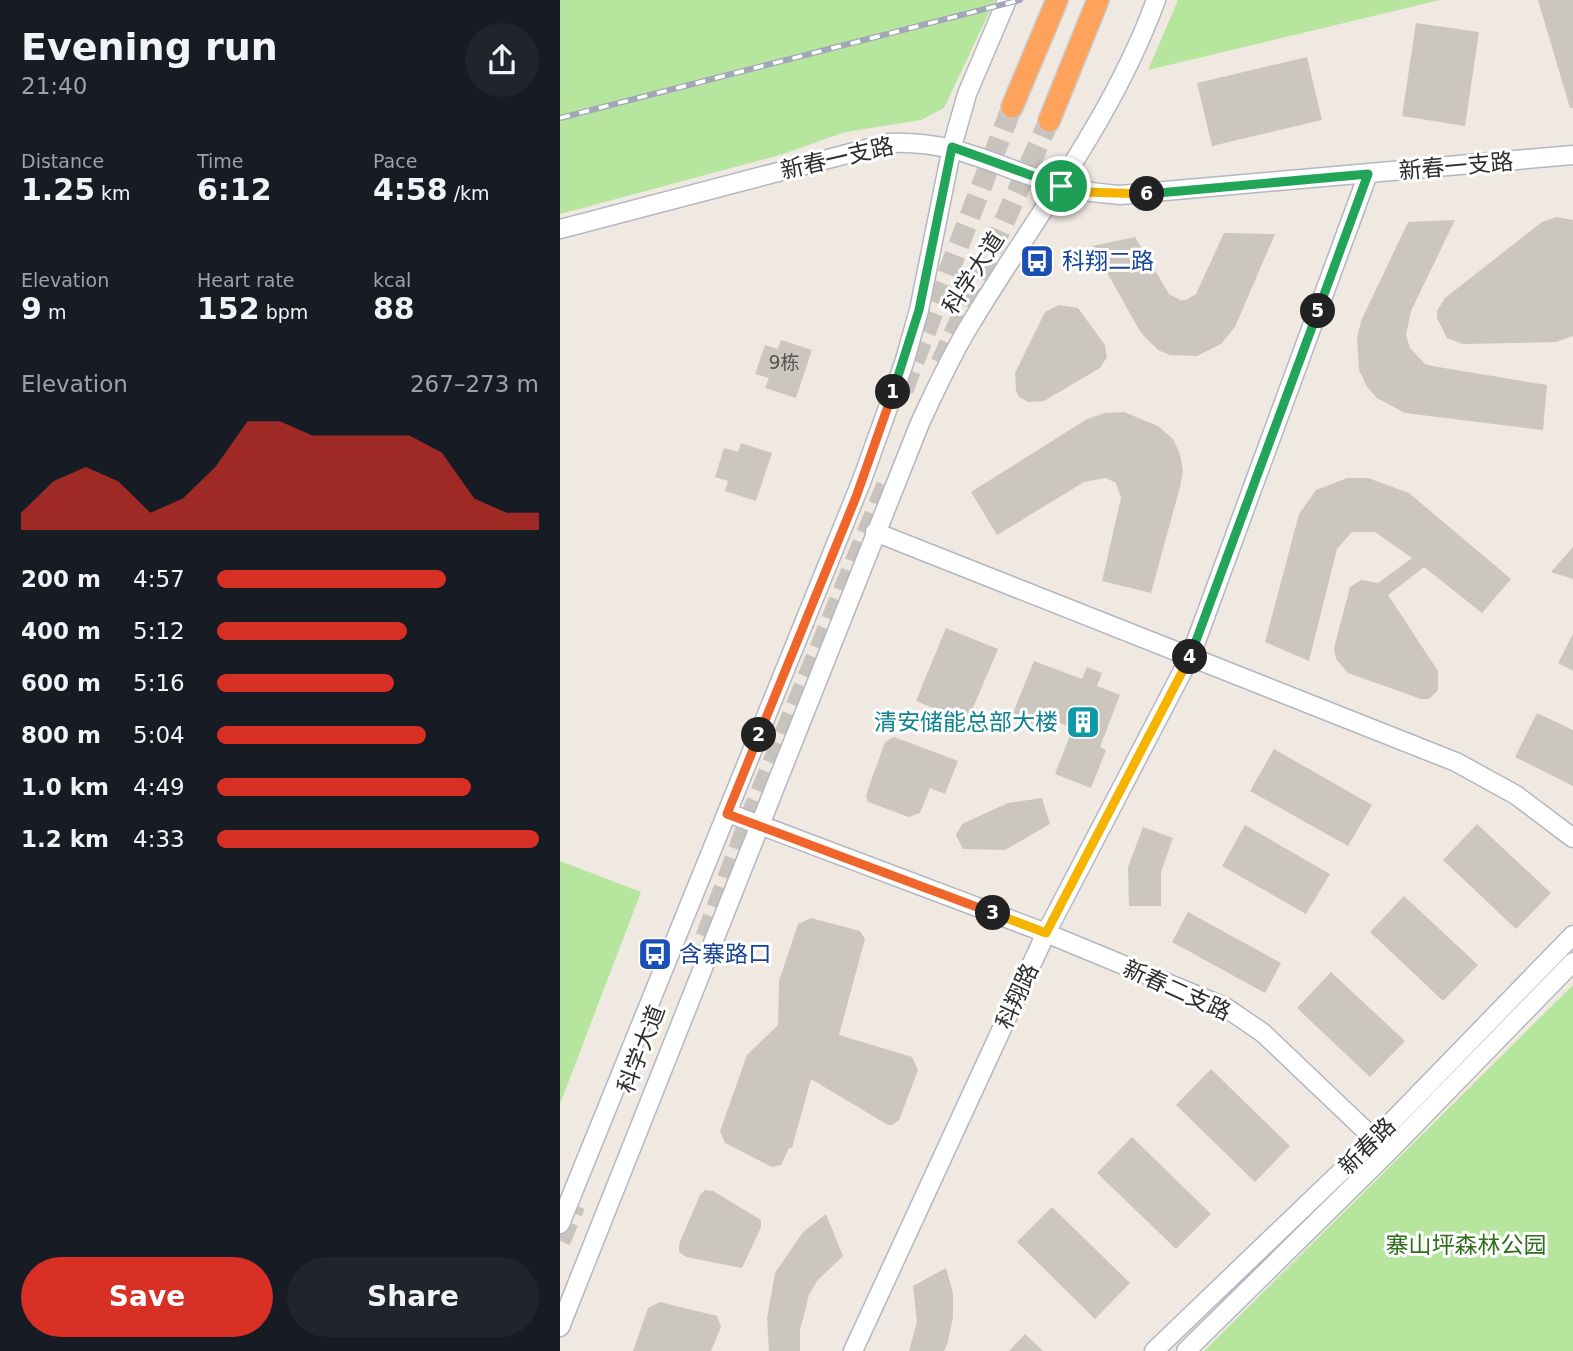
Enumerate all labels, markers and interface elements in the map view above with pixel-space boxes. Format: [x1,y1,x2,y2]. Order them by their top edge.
button: share [465,23,539,97]
text: Evening run [21,25,278,69]
text: 21:40 [21,73,87,99]
street label: 新春一支路 [778,132,896,184]
street label: 新春一支路 [1398,148,1514,184]
text: Distance [21,150,104,172]
text: Time [197,150,244,172]
text: Pace [373,150,417,172]
pin [1031,156,1091,216]
icon: arrive [1042,167,1080,205]
text: 1.25 [21,172,95,207]
text: 6:12 [197,172,272,207]
text: 4:58 [373,172,448,207]
pin: 6 [1130,176,1164,212]
text: km [95,182,131,204]
text: /km [448,182,490,204]
text: 6 [1140,182,1153,204]
street label: 科学大道 [937,227,1009,319]
bus stop icon: 科翔二路 [1018,242,1056,280]
place label: 科翔二路 [1062,248,1154,274]
text: Elevation [21,269,109,291]
text: Heart rate [197,269,295,291]
text: kcal [373,269,411,291]
text: 9 [21,291,42,326]
text: 152 [197,291,260,326]
text: 88 [373,291,415,326]
pin: 5 [1300,294,1336,328]
text: 5 [1311,299,1324,321]
text: m [42,301,66,323]
text: bpm [260,301,308,323]
house number: 9栋 [768,351,800,373]
text: Elevation [21,371,128,397]
text: 267–273 m [410,371,539,397]
pin: 1 [876,374,910,410]
text: 1 [886,380,899,402]
text: 200 m [21,566,101,592]
text: 4:57 [133,566,185,592]
text: 400 m [21,618,101,644]
text: 5:12 [133,618,185,644]
pin: 4 [1172,640,1208,674]
text: 4 [1183,645,1196,667]
text: 600 m [21,670,101,696]
text: 5:16 [133,670,185,696]
building icon: 清安储能总部大楼 [1064,703,1102,741]
place label: 清安储能总部大楼 [874,709,1058,735]
pin: 2 [742,718,776,752]
text: 800 m [21,722,101,748]
text: 5:04 [133,722,185,748]
text: 2 [752,723,765,745]
text: 1.0 km [21,774,109,800]
text: 4:49 [133,774,185,800]
text: 1.2 km [21,826,109,852]
text: 4:33 [133,826,185,852]
pin: 3 [976,895,1010,930]
text: 3 [986,901,999,923]
bus stop icon: 含寨路口 [636,935,674,973]
place label: 含寨路口 [679,941,771,967]
street label: 新春二支路 [1119,955,1235,1025]
street label: 科翔路 [991,959,1043,1033]
street label: 科学大道 [612,1001,670,1097]
street label: 新春路 [1333,1112,1401,1180]
park label: 寨山坪森林公园 [1386,1232,1547,1258]
button: Save [21,1257,273,1337]
button: Share [287,1257,539,1337]

